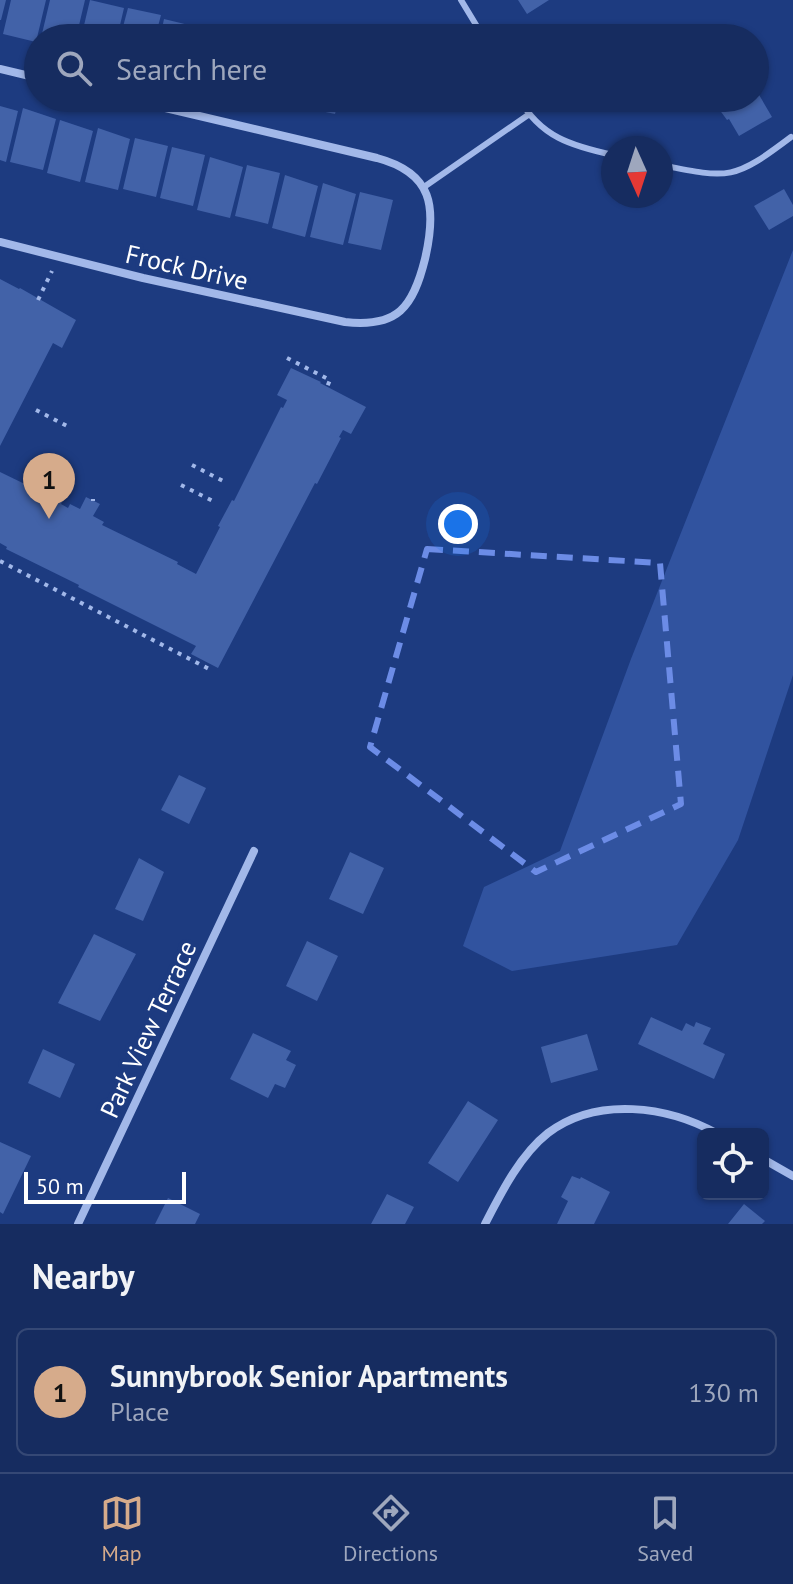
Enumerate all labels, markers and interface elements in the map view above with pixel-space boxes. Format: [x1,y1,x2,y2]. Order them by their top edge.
search box [24,24,769,112]
icon: search [52,46,96,90]
text: Search here [116,49,267,88]
north arrow [601,136,673,208]
street label: Frock Drive [122,237,252,297]
pin: 1 [23,453,75,519]
your location [438,504,478,544]
street label: Park View Terrace [93,935,203,1123]
map controls [697,1128,769,1200]
button: locate [697,1128,769,1200]
scale bar [24,1168,186,1204]
text: 50 m [36,1172,84,1200]
text: Nearby [32,1254,134,1298]
text: Sunnybrook Senior Apartments [110,1356,508,1395]
text: 1 [53,1376,67,1409]
text: 130 m [688,1376,759,1409]
text: Place [110,1395,169,1428]
tab: Map [100,1491,144,1567]
tab: Directions [343,1491,438,1567]
tab: Saved [637,1491,693,1567]

